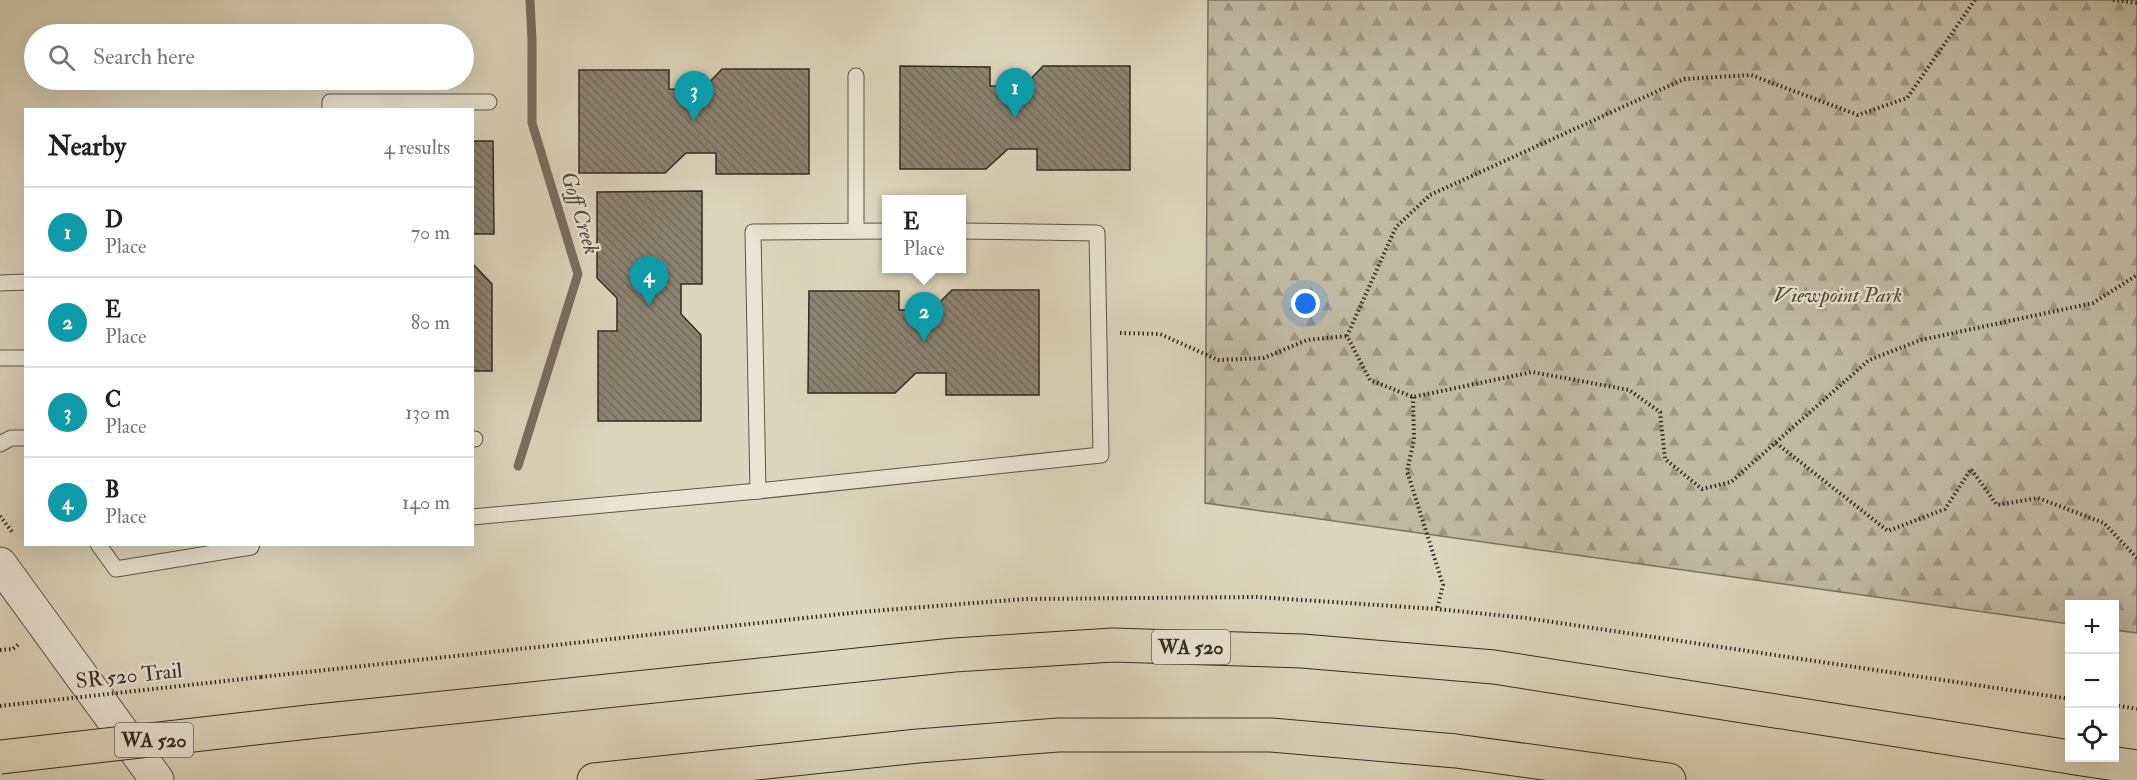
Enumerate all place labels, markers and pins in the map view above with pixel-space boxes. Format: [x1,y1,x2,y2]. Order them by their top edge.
pin: 1 [996,68,1034,118]
pin: 3 [674,72,714,121]
pin: 4 [630,256,668,306]
pin: 2 [904,292,944,342]

